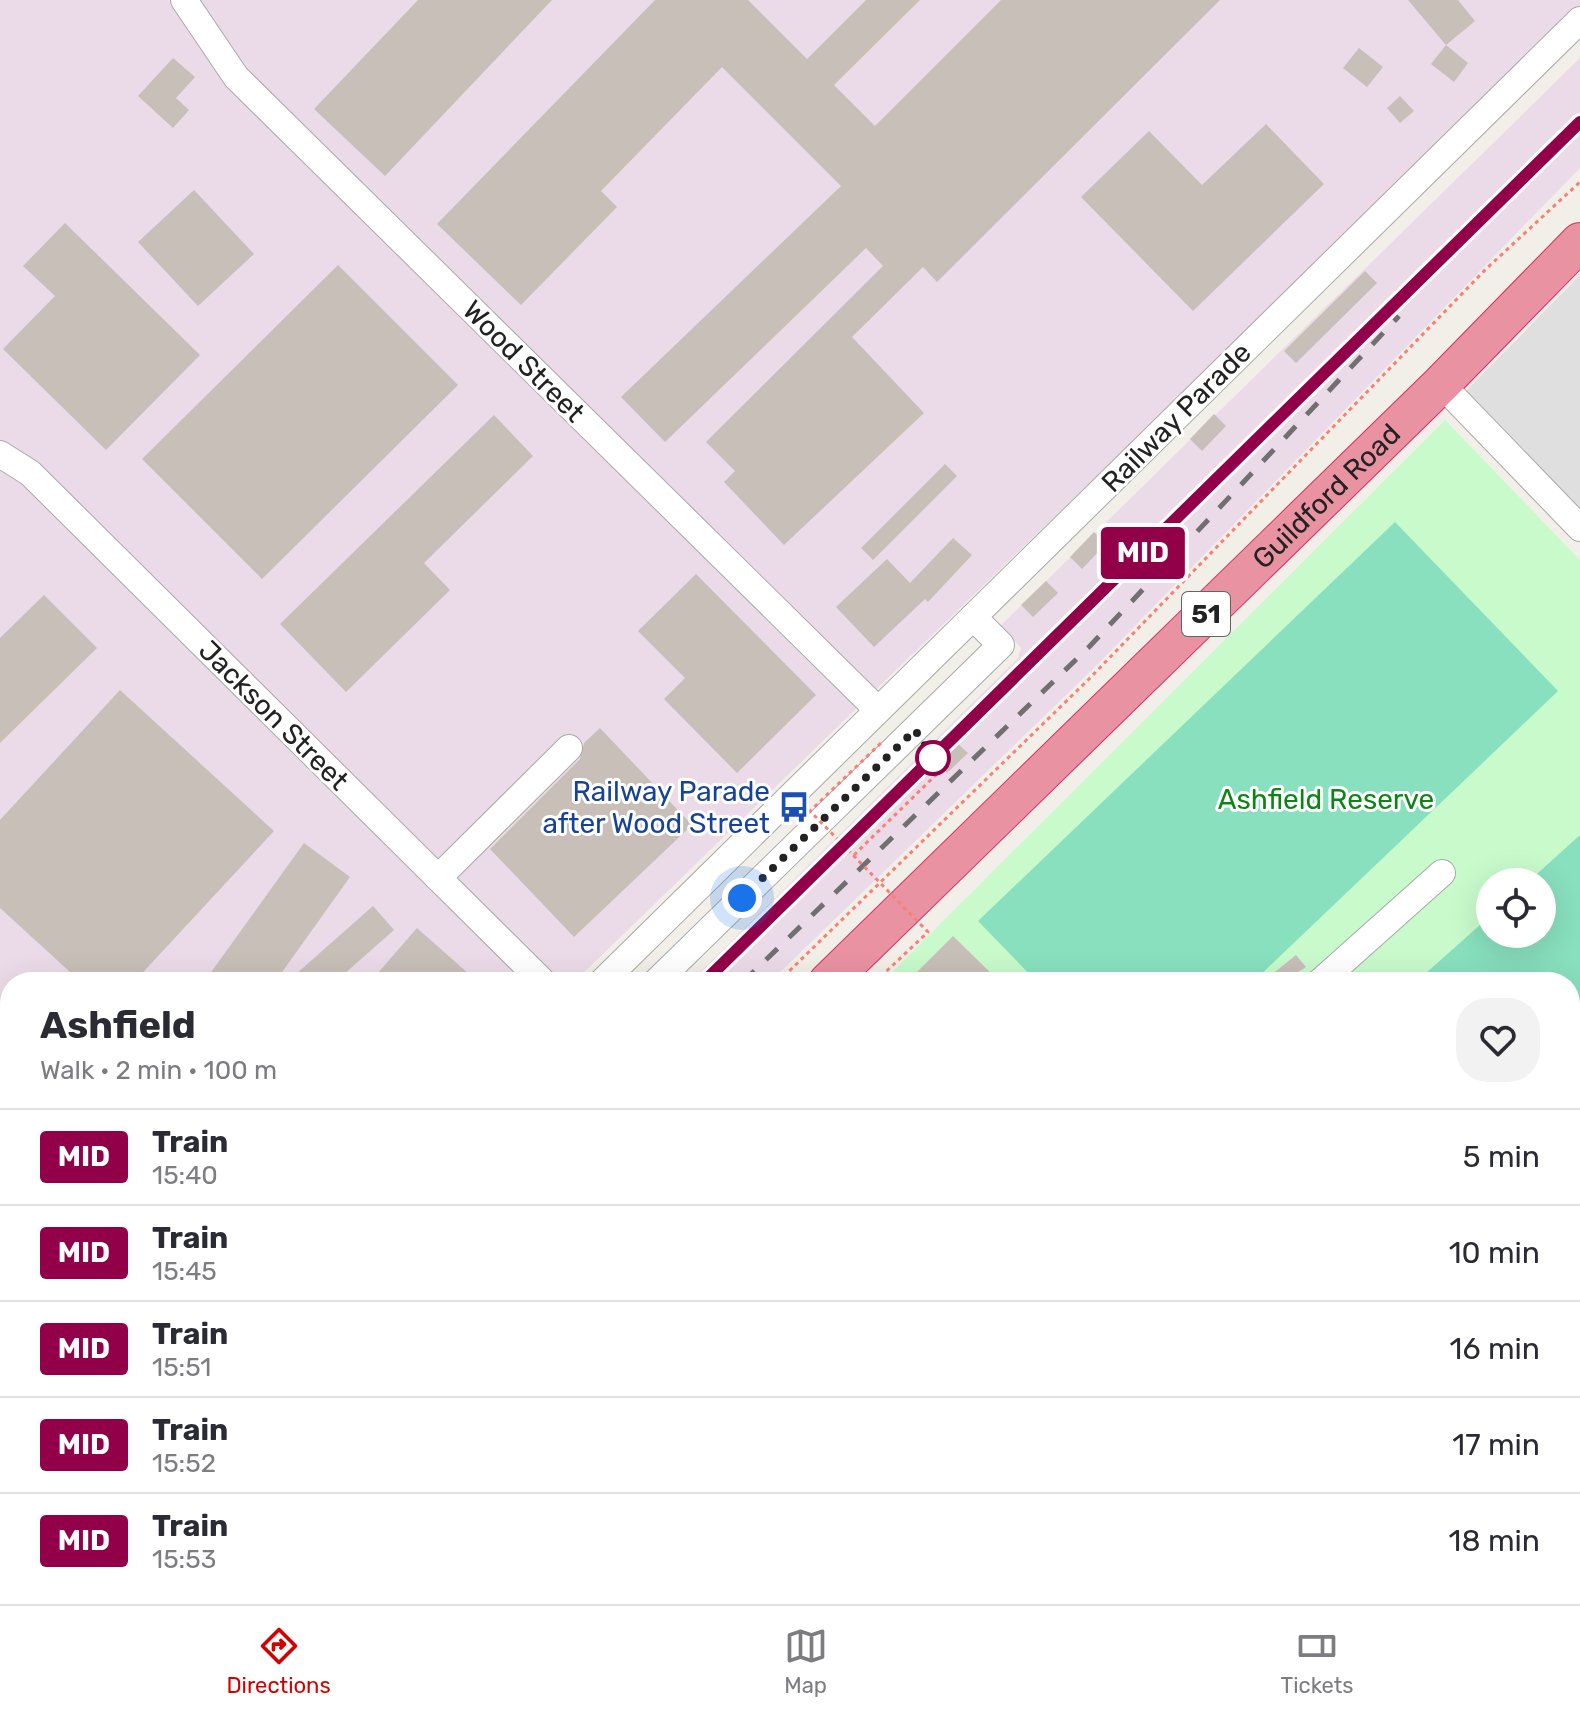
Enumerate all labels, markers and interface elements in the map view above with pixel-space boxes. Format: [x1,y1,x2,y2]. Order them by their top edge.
street label: Wood Street [456,294,591,429]
street label: Railway Parade [1095,336,1258,499]
street label: Guildford Road [1246,417,1407,576]
line badge: MID [1097,527,1189,579]
text: MID [1117,536,1169,569]
road number: 51 [1182,592,1230,636]
street label: Jackson Street [192,634,355,797]
unlabelled marker [916,741,950,775]
place label: Railway Parade after Wood Street [542,775,770,840]
park label: Ashfield Reserve [1218,783,1434,816]
bus stop icon: Railway Parade after Wood Street [777,790,811,824]
map controls [1476,868,1556,948]
button: locate [1476,868,1556,948]
your location [722,878,762,918]
button: heart [1456,998,1540,1082]
text: Ashfield [40,1002,196,1048]
text: Walk · 2 min · 100 m [40,1055,277,1086]
text: Train [152,1124,228,1160]
text: 5 min [1463,1139,1540,1175]
text: MID [58,1140,110,1173]
text: 15:40 [152,1160,218,1191]
text: Train [152,1220,228,1256]
text: 10 min [1449,1235,1540,1271]
text: MID [58,1236,110,1269]
text: 15:45 [152,1256,217,1287]
text: Train [152,1316,228,1352]
text: 16 min [1450,1331,1540,1367]
text: MID [58,1332,110,1365]
text: 15:51 [152,1352,211,1383]
text: Train [152,1412,228,1448]
text: 17 min [1452,1427,1540,1463]
text: MID [58,1428,110,1461]
text: 15:52 [152,1448,216,1479]
text: Train [152,1508,228,1544]
text: 18 min [1449,1523,1540,1559]
text: MID [58,1524,110,1557]
text: 15:53 [152,1544,216,1575]
tab: Directions [226,1624,331,1699]
tab: Map [784,1624,828,1699]
tab: Tickets [1281,1624,1354,1699]

